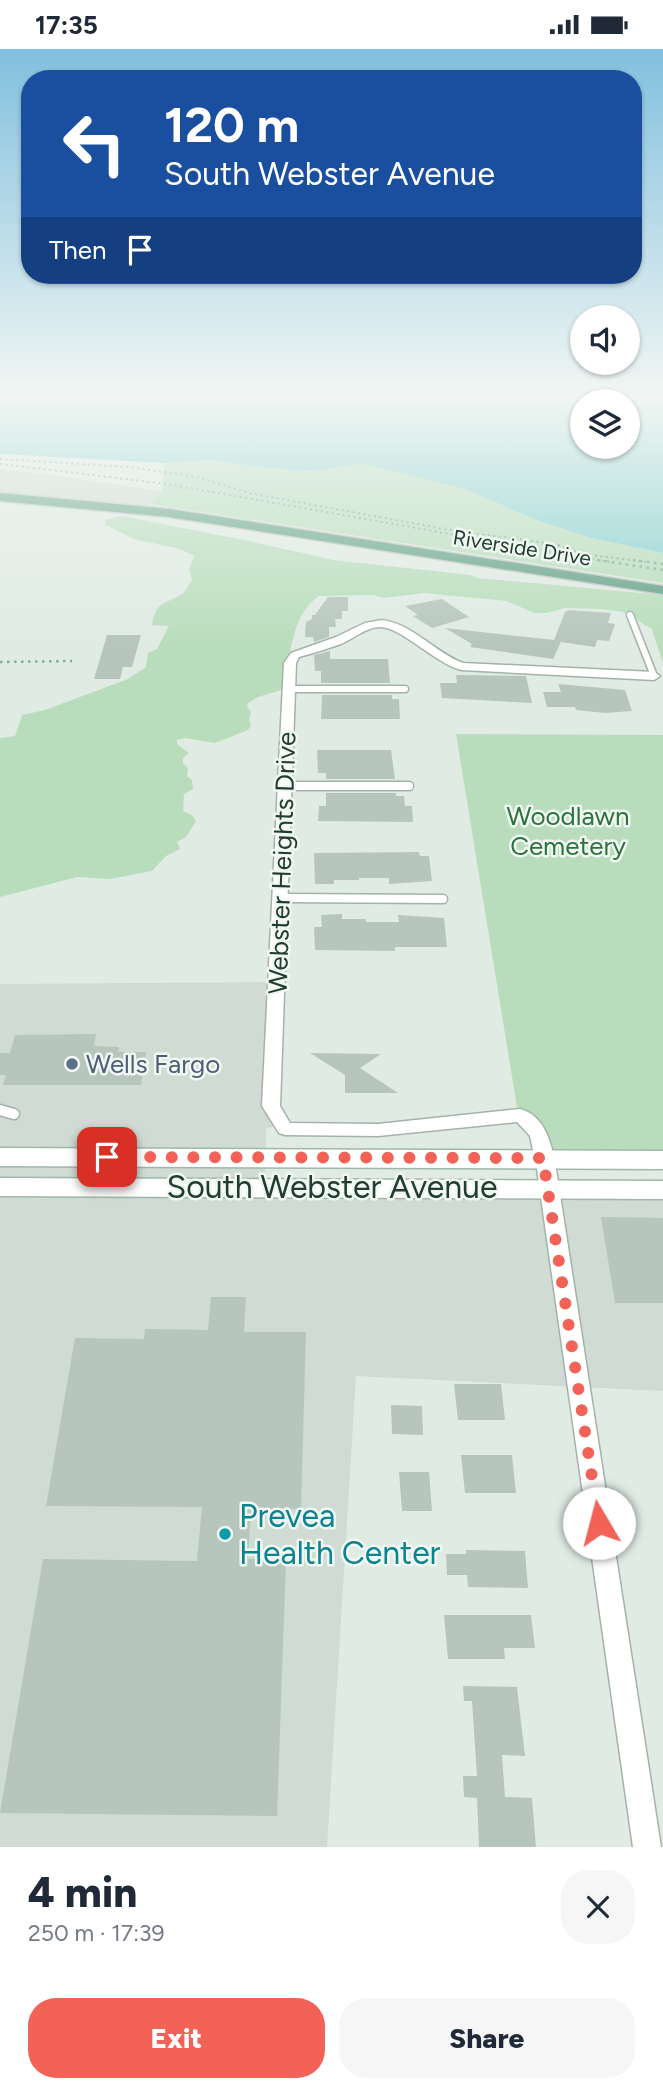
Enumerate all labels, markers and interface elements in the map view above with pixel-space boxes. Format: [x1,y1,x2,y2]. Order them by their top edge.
text: 17:35 [35,9,98,41]
text: 120 m [164,95,299,154]
icon: left [49,98,140,189]
text: South Webster Avenue [164,155,495,193]
icon: arrive [121,231,159,269]
text: Then [49,234,107,266]
map controls [570,305,640,459]
button: sound [570,305,640,375]
button: layers [570,389,640,459]
street label: Riverside Drive [451,524,593,571]
street label: Webster Heights Drive [261,731,303,995]
park label: Woodlawn Cemetery [507,800,629,862]
place label: Wells Fargo [86,1048,220,1080]
marker: Wells Fargo [64,1056,80,1072]
pin [77,1127,137,1187]
icon: arrive [88,1138,126,1176]
street label: South Webster Avenue [167,1168,497,1206]
position arrow [562,1486,636,1560]
place label: Prevea Health Center [239,1497,441,1572]
marker: Prevea Health Center [217,1526,233,1542]
text: 4 min [28,1867,137,1918]
button: close [561,1870,635,1944]
text: 250 m · 17:39 [28,1919,164,1947]
button: Exit [28,1998,325,2078]
button: Share [339,1998,635,2078]

